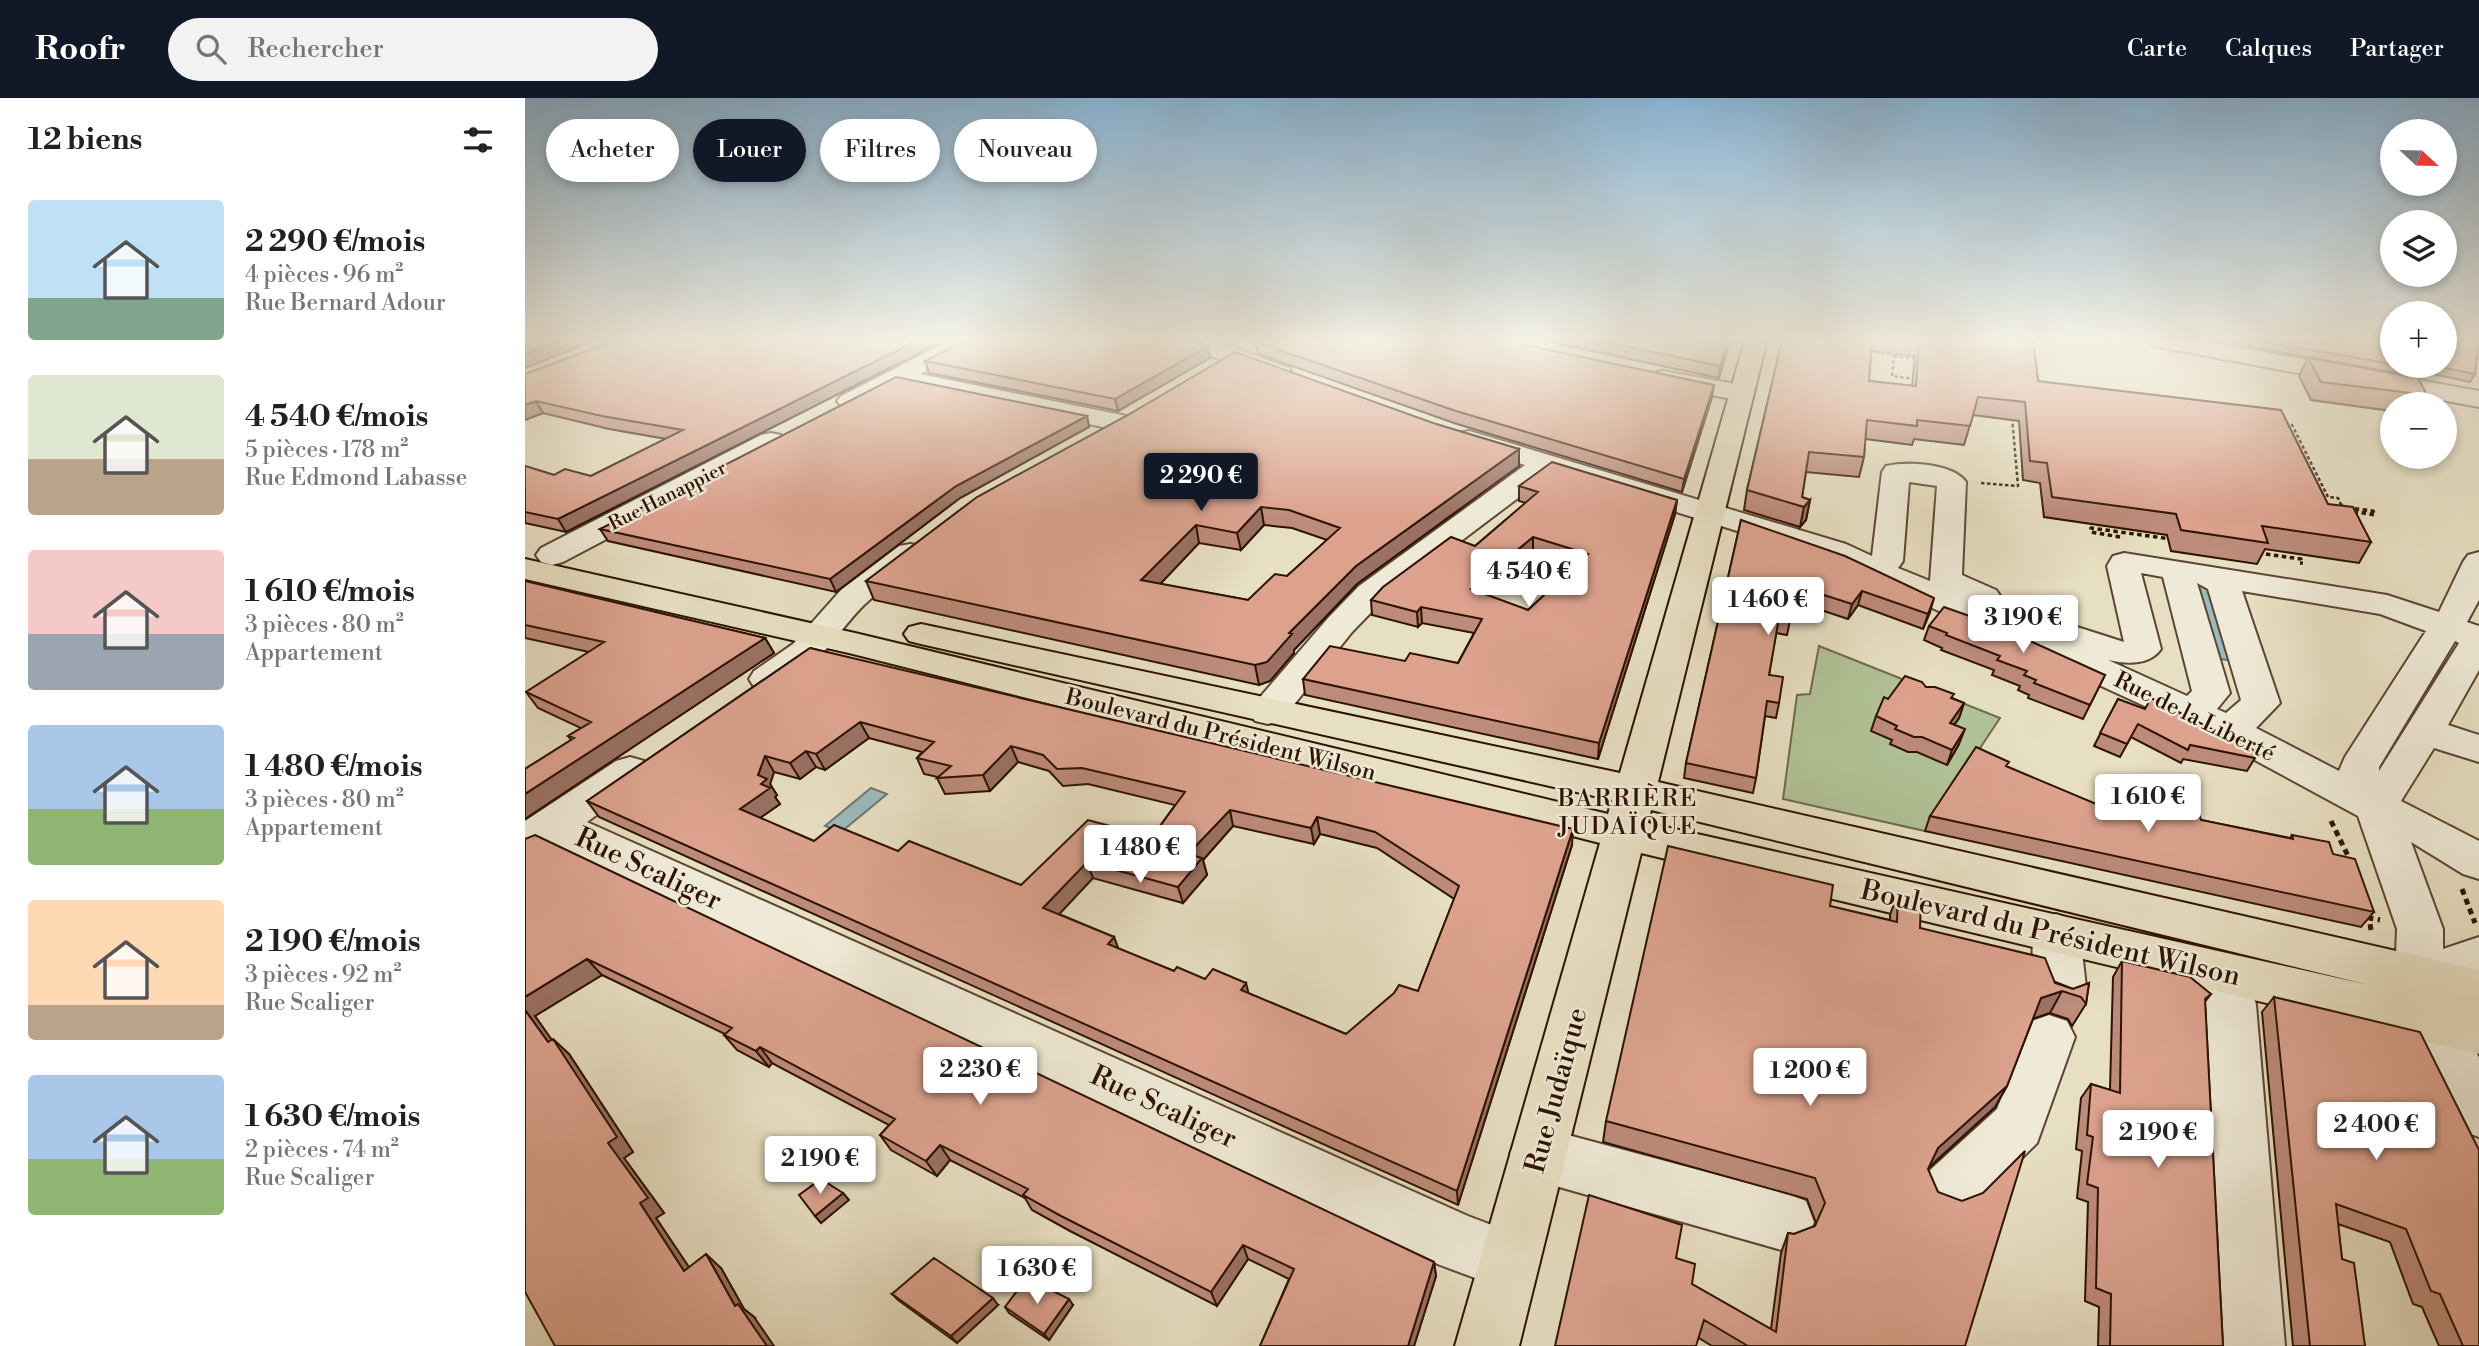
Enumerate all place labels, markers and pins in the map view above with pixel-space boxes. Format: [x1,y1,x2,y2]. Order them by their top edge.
pin: 2 290 € [1136,454,1266,513]
pin: 4 540 € [1464,550,1594,609]
pin: 1 460 € [1703,578,1833,637]
pin: 3 190 € [1958,596,2088,655]
pin: 1 610 € [2083,774,2213,834]
pin: 1 480 € [1075,826,1205,885]
pin: 2 230 € [915,1048,1045,1107]
pin: 1 200 € [1745,1048,1875,1108]
pin: 2 400 € [2311,1102,2441,1162]
pin: 2 190 € [2093,1110,2223,1170]
pin: 2 190 € [755,1136,885,1196]
pin: 1 630 € [972,1246,1102,1306]

